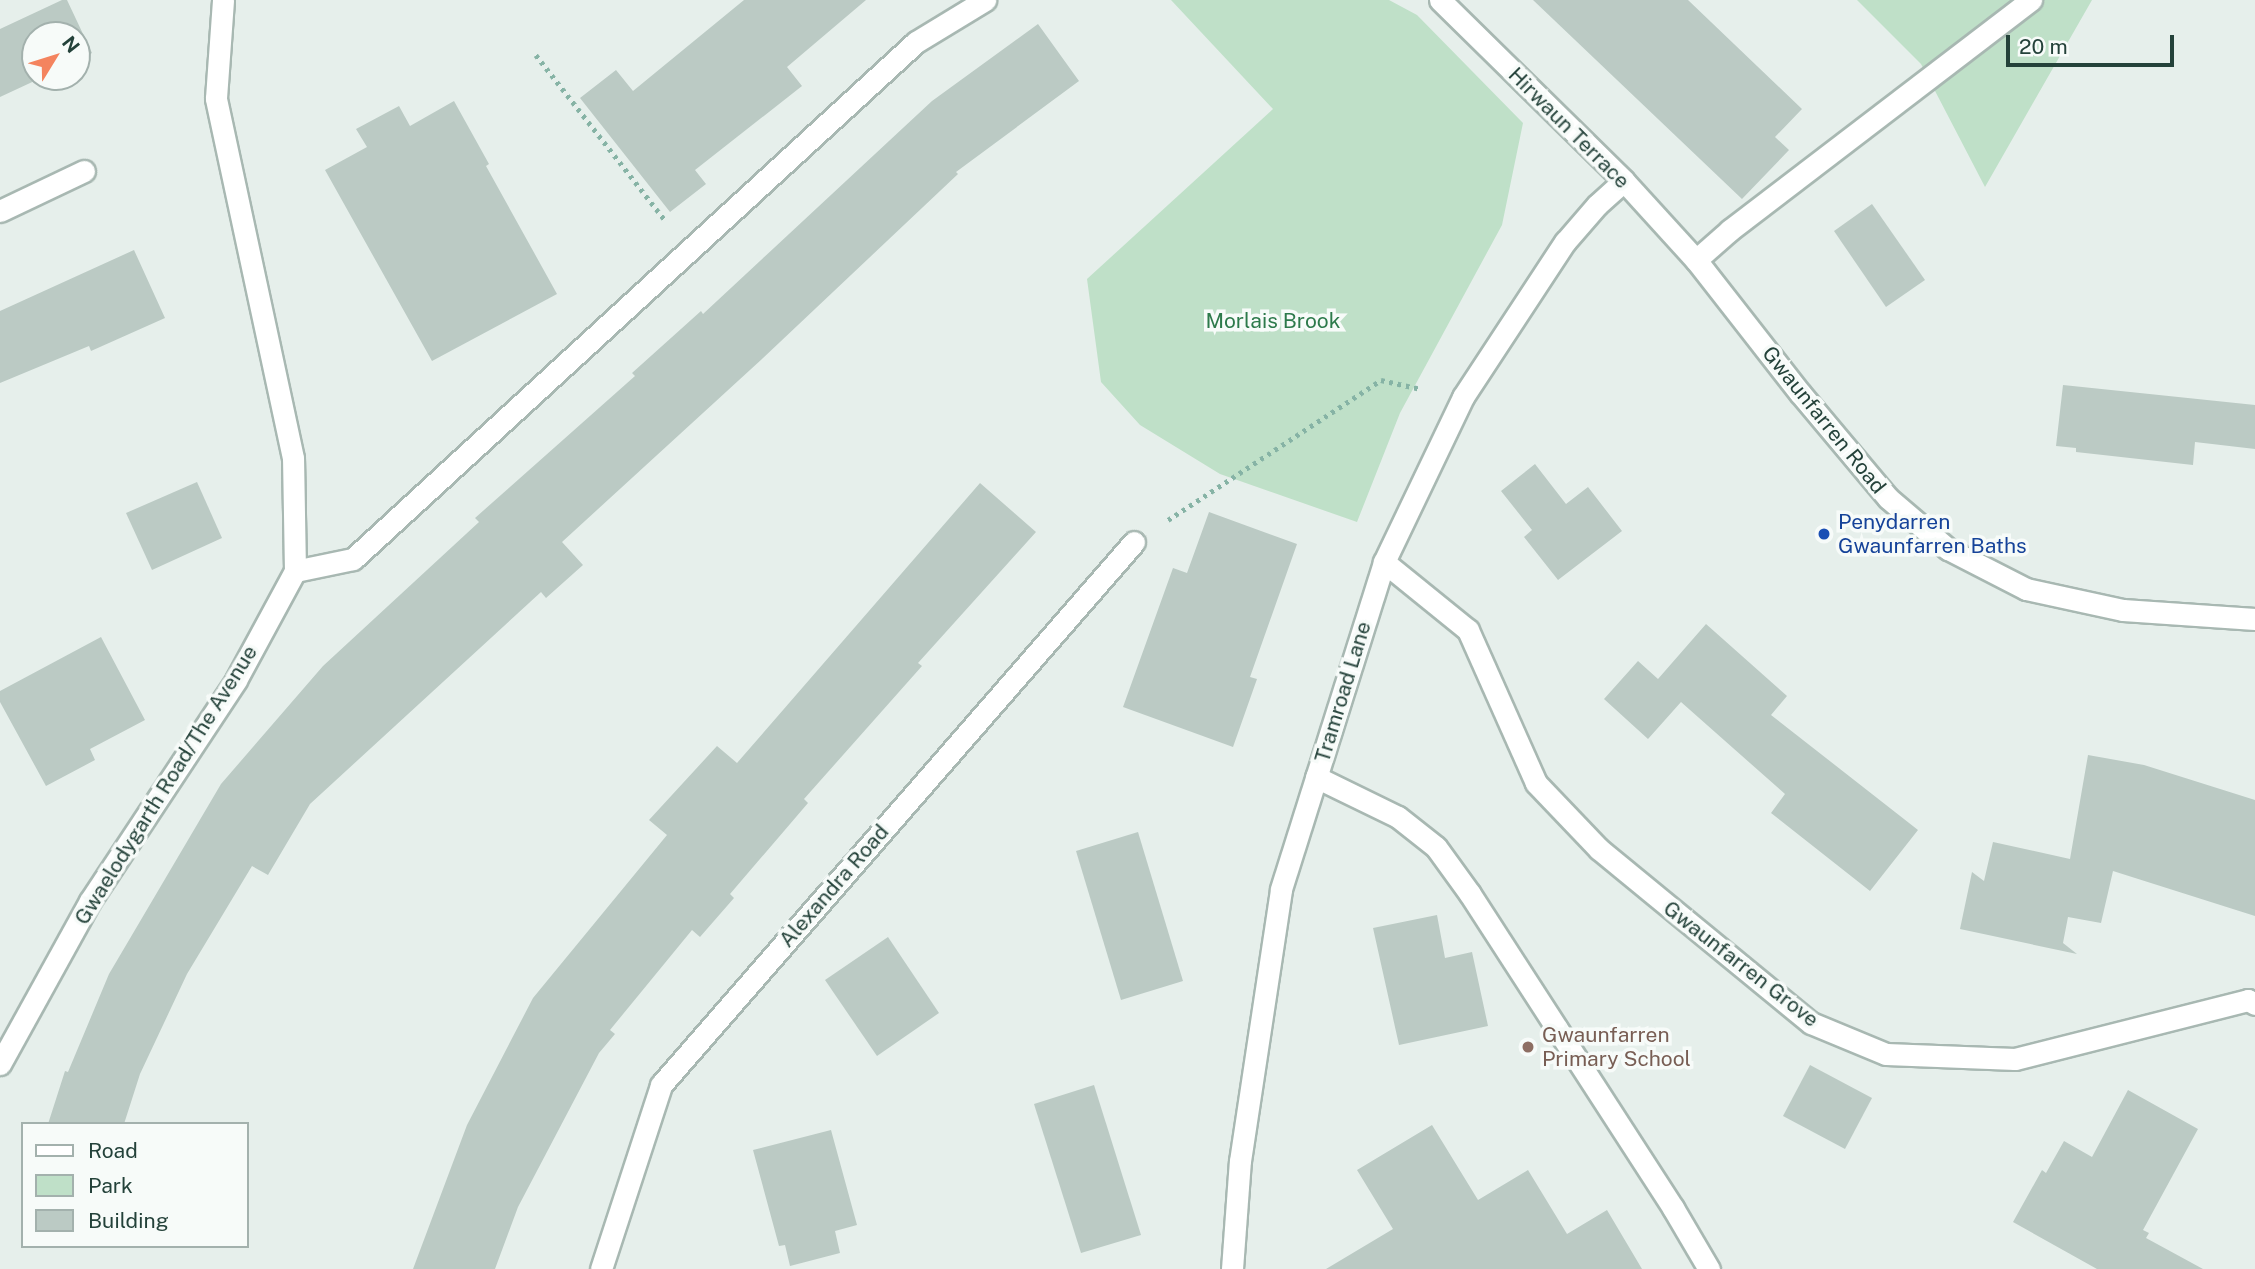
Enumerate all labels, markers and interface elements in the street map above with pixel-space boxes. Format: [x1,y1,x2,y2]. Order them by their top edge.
north arrow [21,21,91,91]
scale bar [2010,21,2178,65]
text: N [58,32,84,57]
text: 20 m [2019,34,2068,59]
street label: Hirwaun Terrace [1503,62,1635,194]
park label: Morlais Brook [1206,308,1340,334]
street label: Gwaunfarren Road [1757,341,1891,499]
place label: Penydarren Gwaunfarren Baths [1838,509,2027,559]
marker: Penydarren Gwaunfarren Baths [1816,526,1832,542]
street label: Tramroad Lane [1310,619,1376,765]
street label: Gwaelodygarth Road/The Avenue [69,641,263,929]
street label: Alexandra Road [774,820,894,952]
street label: Gwaunfarren Grove [1658,896,1824,1032]
place label: Gwaunfarren Primary School [1542,1022,1691,1072]
marker: Gwaunfarren Primary School [1520,1039,1536,1055]
legend [21,1122,248,1248]
text: Road [88,1138,138,1163]
text: Park [88,1173,133,1198]
text: Building [88,1208,169,1233]

